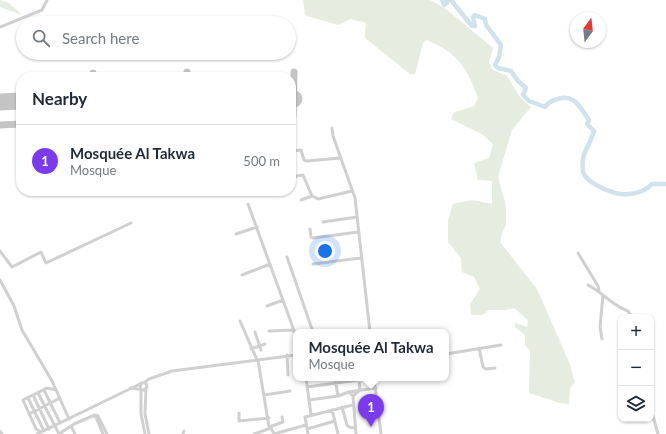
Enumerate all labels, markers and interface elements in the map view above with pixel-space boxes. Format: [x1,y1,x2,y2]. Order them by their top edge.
north arrow [570,12,606,48]
search box [16,16,296,60]
icon: search [30,27,52,49]
text: Search here [62,29,139,47]
text: Nearby [32,88,87,109]
text: Mosquée Al Takwa [70,144,195,162]
text: 1 [41,153,49,169]
text: 500 m [243,153,280,169]
text: Mosque [70,162,116,178]
your location [315,241,335,261]
map controls [618,314,654,422]
button: + [618,314,654,350]
popup [293,329,449,381]
text: Mosquée Al Takwa [308,338,434,356]
button: − [618,350,654,386]
text: Mosque [308,356,355,372]
button: layers [618,386,654,422]
pin: 1 [358,394,384,427]

